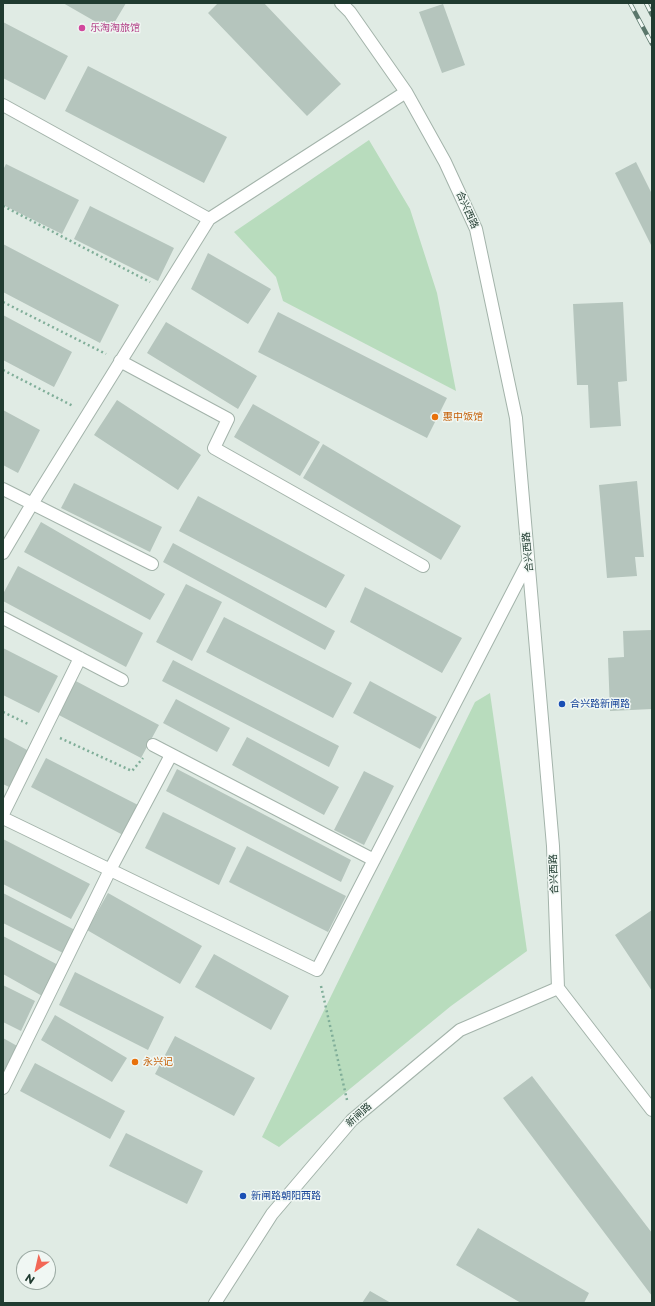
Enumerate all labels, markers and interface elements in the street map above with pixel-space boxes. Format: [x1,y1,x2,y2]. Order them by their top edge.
place label: 乐淘淘旅馆 [90,22,140,34]
marker: 乐淘淘旅馆 [77,23,87,33]
street label: 合兴西路 [453,189,481,231]
place label: 惠中饭馆 [443,411,483,423]
marker: 惠中饭馆 [430,412,440,422]
street label: 合兴西路 [520,532,536,572]
place label: 合兴路新闸路 [570,698,630,710]
marker: 合兴路新闸路 [557,699,567,709]
street label: 合兴西路 [547,854,561,894]
place label: 永兴记 [143,1056,173,1068]
marker: 永兴记 [130,1057,140,1067]
street label: 新闸路 [344,1101,374,1129]
place label: 新闸路朝阳西路 [251,1190,321,1202]
marker: 新闸路朝阳西路 [238,1191,248,1201]
north arrow [16,1250,56,1290]
text: N [22,1271,37,1287]

